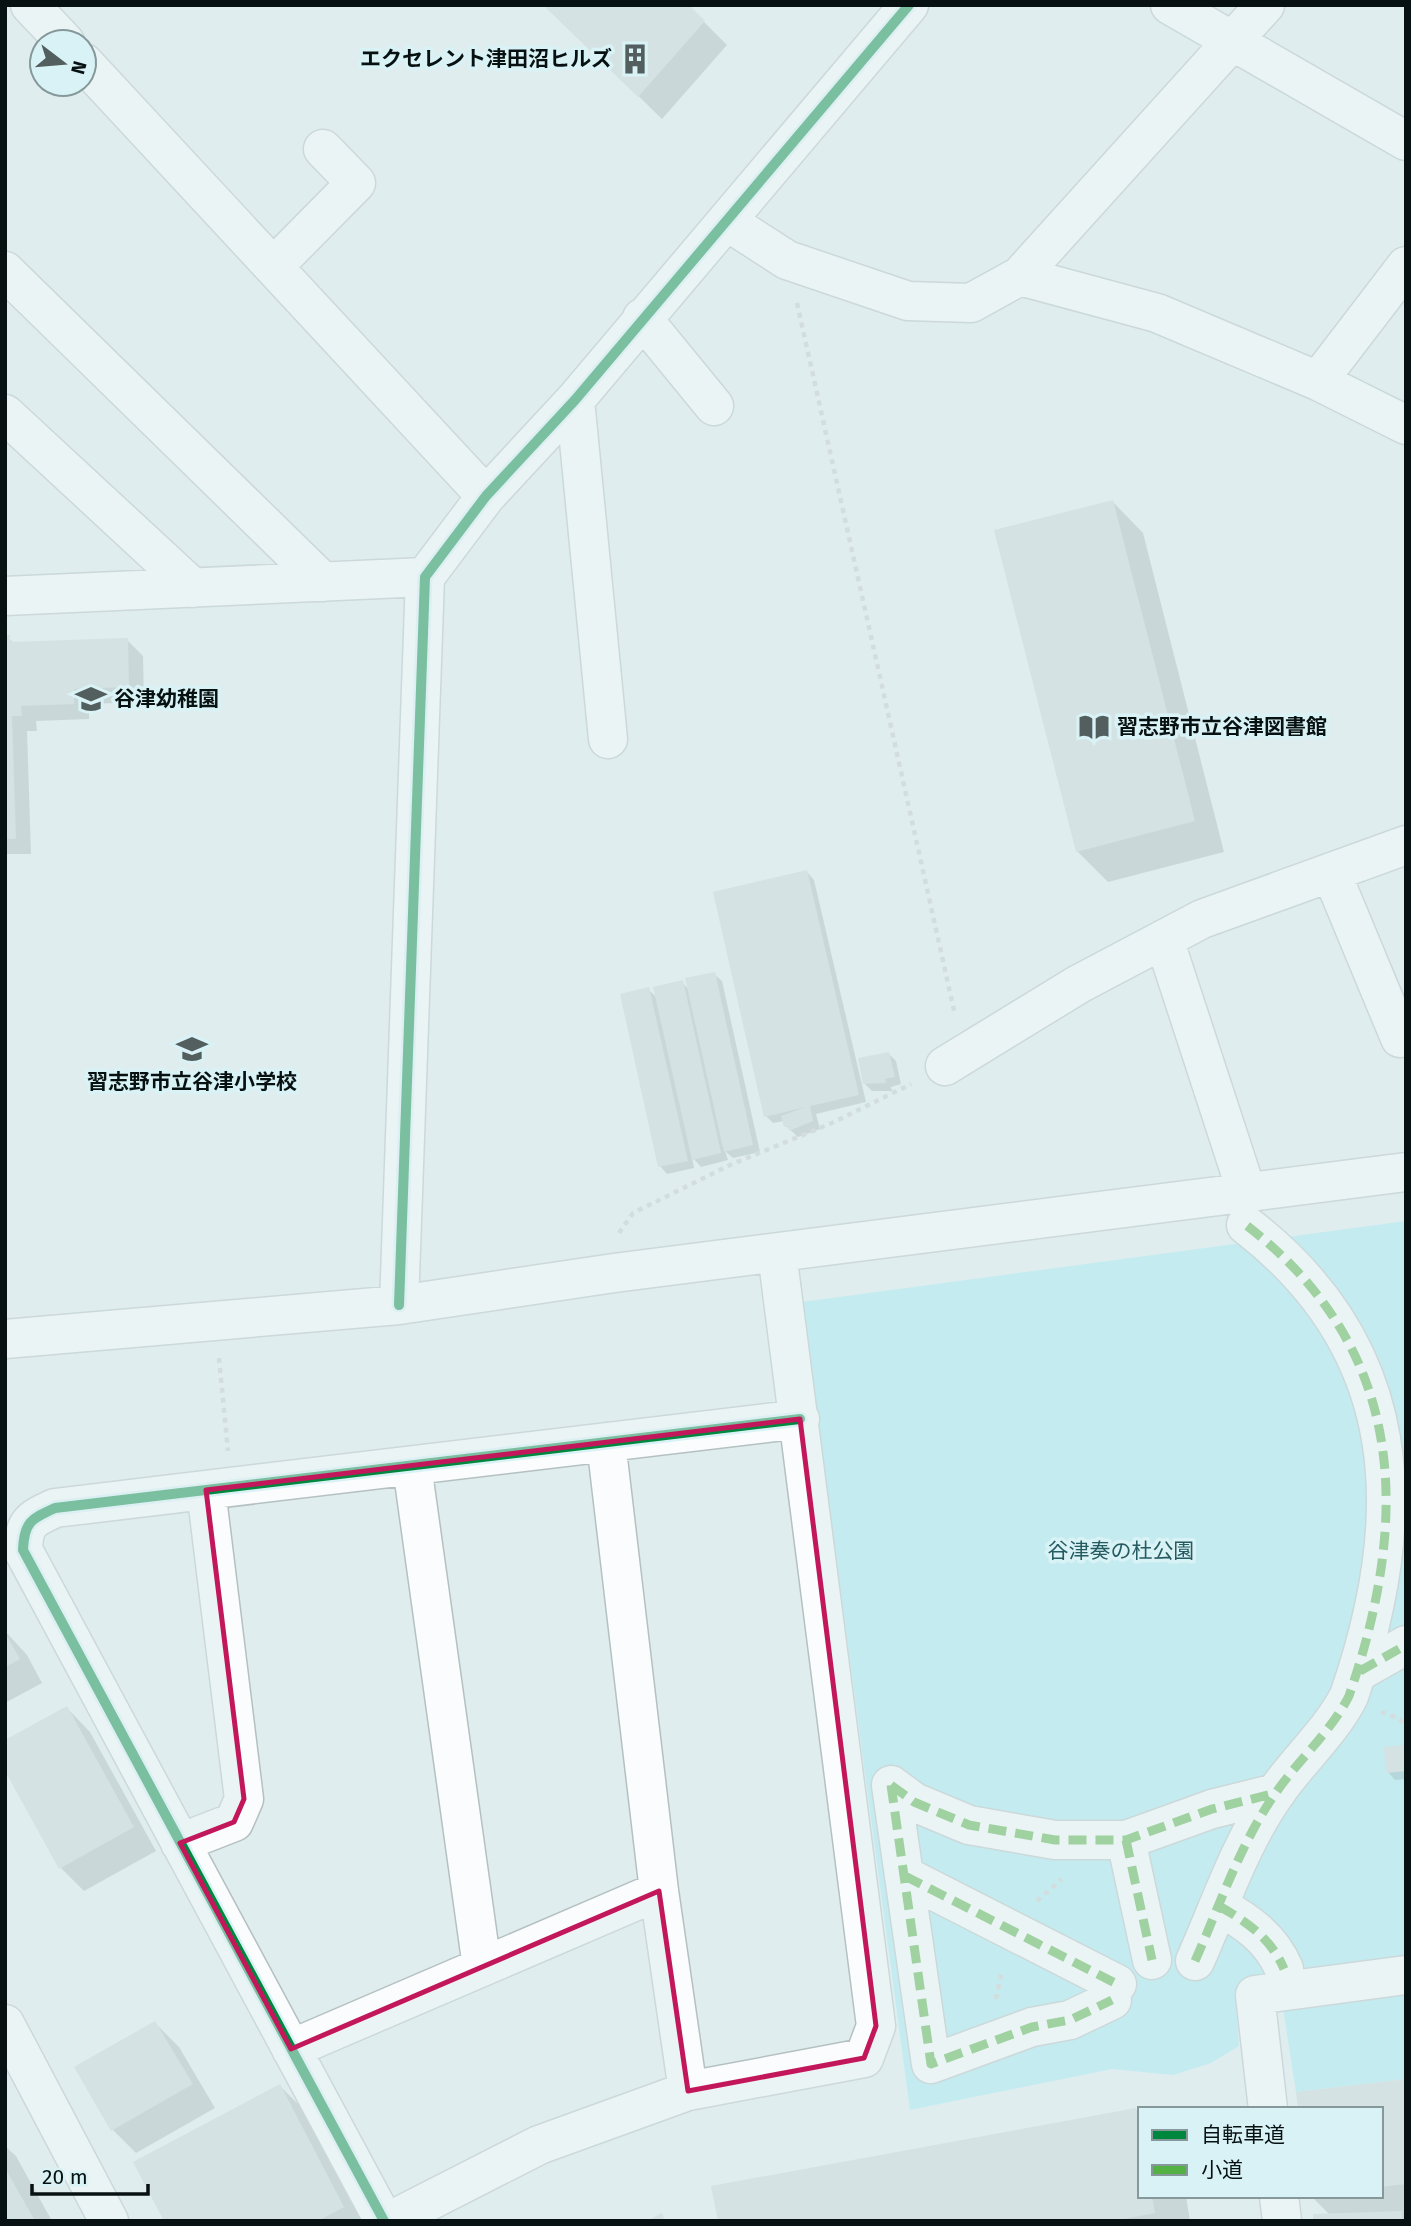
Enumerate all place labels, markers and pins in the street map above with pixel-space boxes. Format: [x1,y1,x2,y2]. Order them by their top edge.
building icon: エクセレント津田沼ヒルズ [618,42,652,76]
place label: エクセレント津田沼ヒルズ [360,46,612,72]
school or university icon: 谷津幼稚園 [74,682,108,716]
place label: 谷津幼稚園 [114,686,219,712]
library icon: 習志野市立谷津図書館 [1077,710,1111,744]
place label: 習志野市立谷津図書館 [1117,714,1327,740]
school or university icon: 習志野市立谷津小学校 [175,1032,209,1066]
place label: 習志野市立谷津小学校 [87,1069,297,1095]

